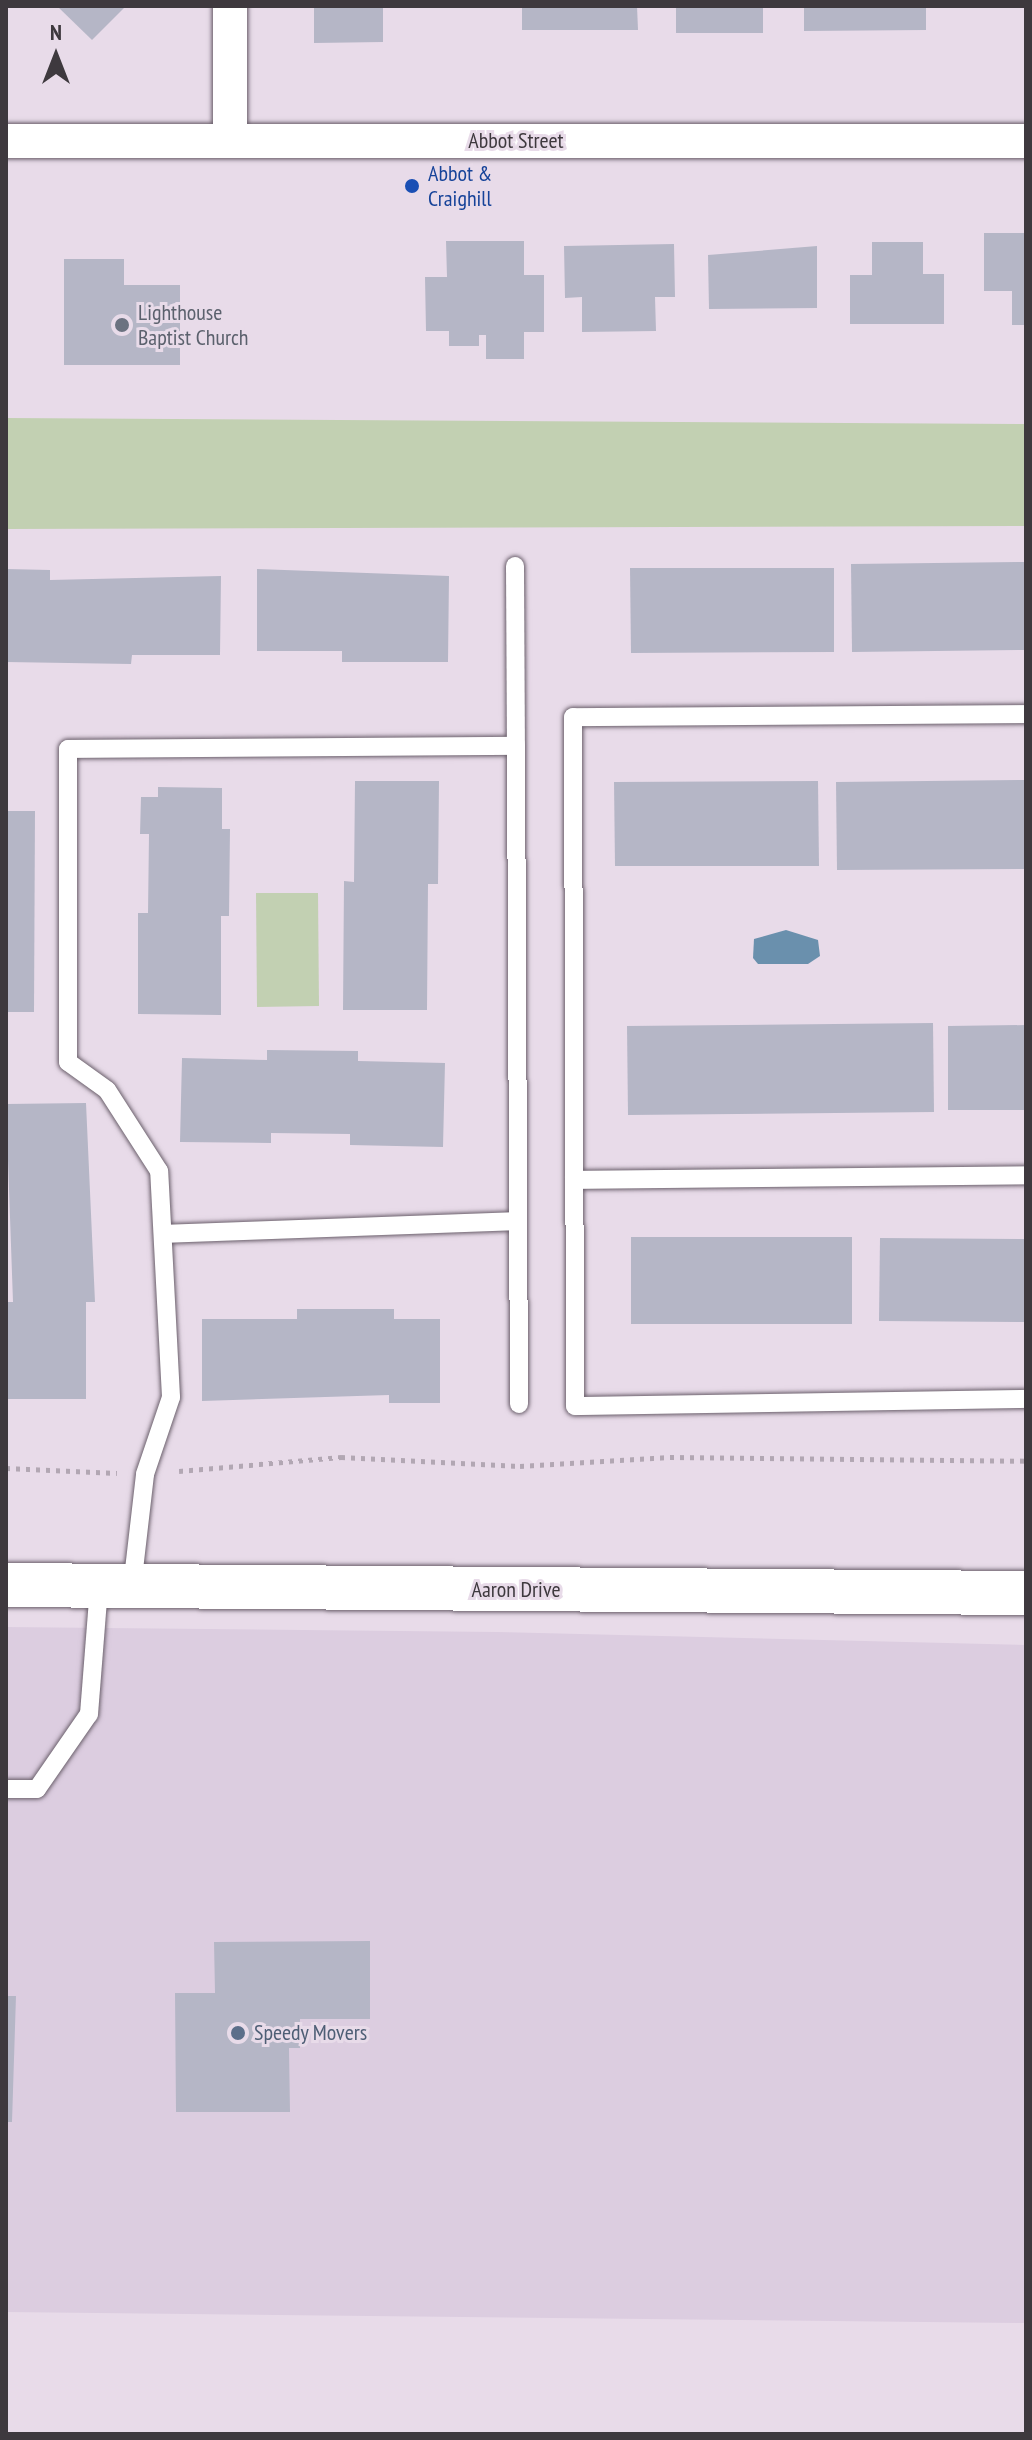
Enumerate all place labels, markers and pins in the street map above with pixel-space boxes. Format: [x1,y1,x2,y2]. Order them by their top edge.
place label: Abbot & Craighill [428,160,492,212]
marker: Abbot & Craighill [403,177,421,195]
place label: Lighthouse Baptist Church [138,299,249,350]
marker: Lighthouse Baptist Church [113,316,131,334]
place label: Speedy Movers [254,2020,368,2046]
marker: Speedy Movers [229,2024,247,2042]

